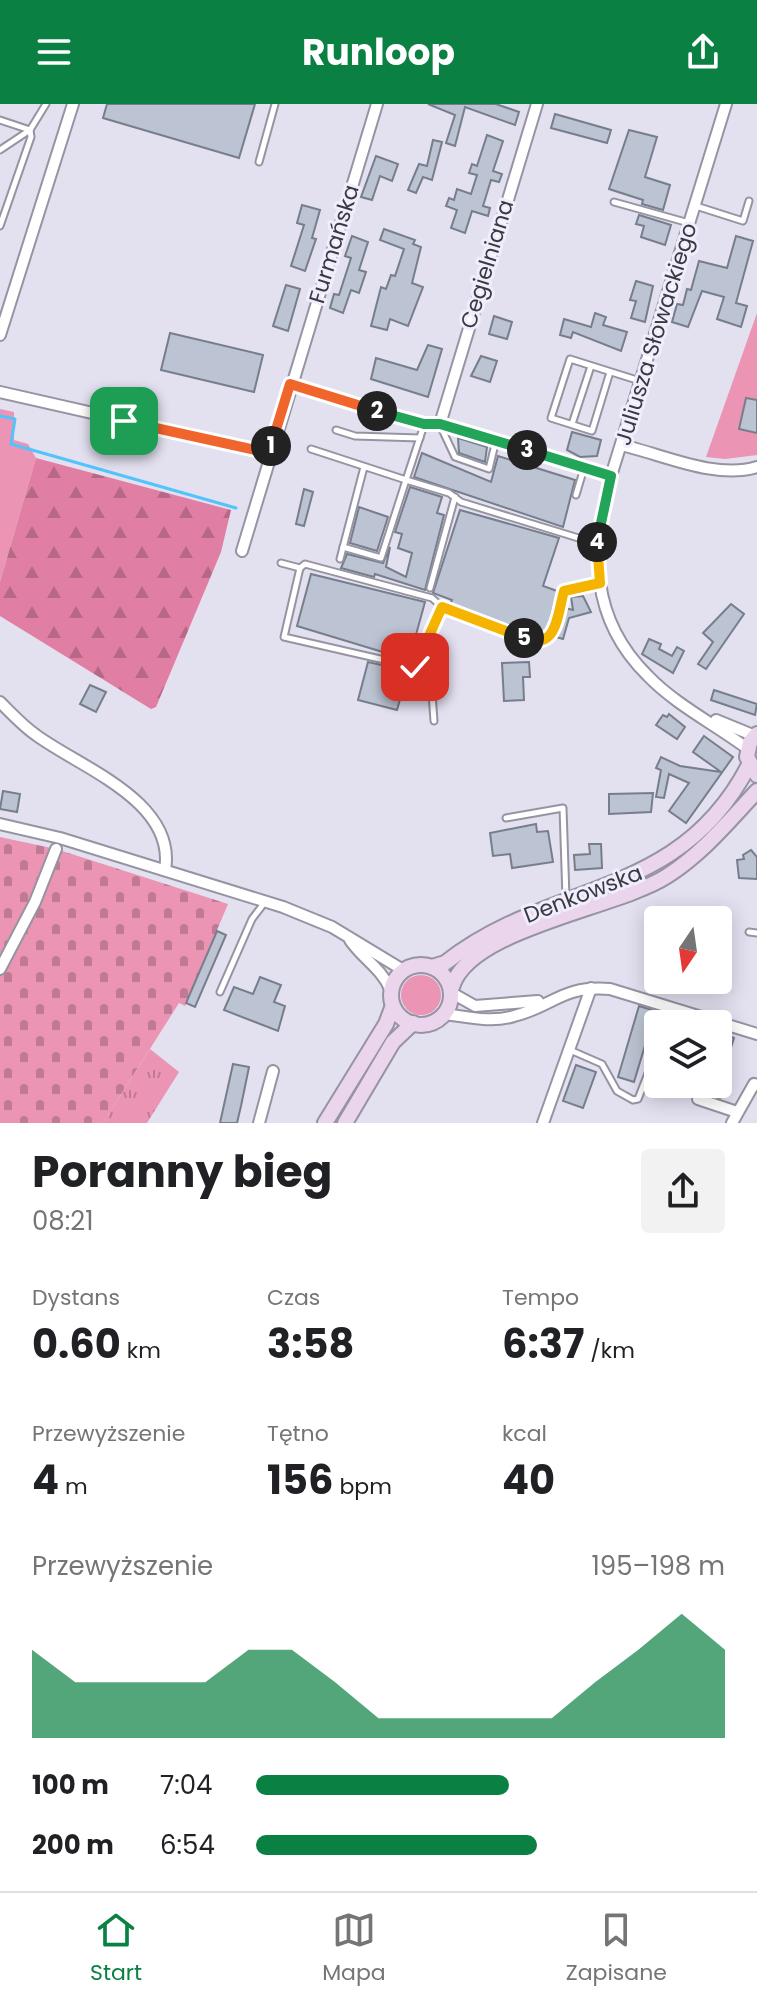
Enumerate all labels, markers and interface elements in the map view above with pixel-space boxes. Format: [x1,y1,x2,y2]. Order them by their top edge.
text: Runloop [302,27,455,78]
icon: menu [32,30,76,74]
icon: share [681,30,725,74]
street label: Furmańska [301,181,367,307]
street label: Cegielniana [453,196,521,332]
street label: Juliusza Słowackiego [607,219,705,449]
pin [90,387,158,455]
pin: 2 [357,391,397,431]
text: 2 [371,395,383,426]
icon: arrive [102,399,146,443]
pin: 1 [251,426,291,466]
text: 1 [267,430,275,461]
pin: 3 [507,430,547,470]
text: 3 [520,434,534,465]
pin: 4 [577,522,617,562]
text: 4 [590,526,604,557]
pin: 5 [504,618,544,658]
text: 5 [517,622,531,653]
pin [381,633,449,701]
icon: check [393,645,437,689]
street label: Denkowska [519,857,647,931]
north arrow [644,906,732,994]
map controls [644,906,732,1098]
button: layers [644,1010,732,1098]
text: Poranny bieg [32,1141,332,1202]
button: share [641,1149,725,1233]
text: 08:21 [32,1203,94,1239]
text: Dystans [32,1282,120,1313]
text: Czas [267,1282,320,1313]
text: Tempo [502,1282,579,1313]
text: 0.60 [32,1316,121,1372]
text: 3:58 [267,1316,354,1372]
text: 6:37 [502,1316,584,1372]
text: km [121,1335,161,1366]
text: /km [584,1335,635,1366]
text: Przewyższenie [32,1418,185,1449]
text: Tętno [267,1418,329,1449]
text: kcal [502,1418,547,1449]
text: 4 [32,1452,59,1508]
text: 156 [267,1452,334,1508]
text: 40 [502,1452,555,1508]
text: m [59,1471,88,1502]
text: bpm [334,1471,392,1502]
text: Przewyższenie [32,1548,213,1584]
text: 195–198 m [592,1548,725,1584]
text: 100 m [32,1767,109,1803]
text: 7:04 [160,1767,212,1803]
text: 200 m [32,1827,114,1863]
text: 6:54 [160,1827,215,1863]
tab: Start [90,1908,142,1989]
tab: Mapa [322,1908,386,1989]
tab: Zapisane [566,1908,667,1989]

